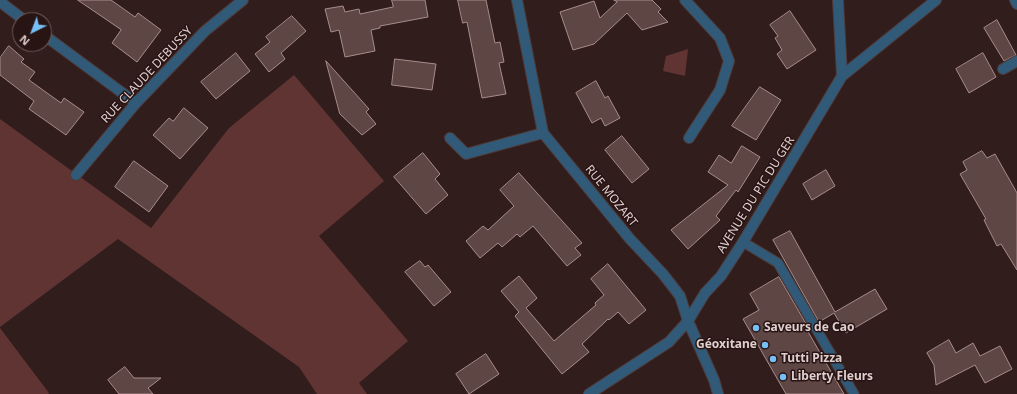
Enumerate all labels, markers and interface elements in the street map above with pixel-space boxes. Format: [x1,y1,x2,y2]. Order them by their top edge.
north arrow [12,12,52,52]
street label: RUE CLAUDE DEBUSSY [98,24,196,126]
text: N [16,32,33,49]
street label: AVENUE DU PIC DU GER [714,134,798,256]
street label: RUE MOZART [582,162,640,230]
place label: Saveurs de Cao [764,321,854,335]
marker: Saveurs de Cao [751,323,761,333]
place label: Géoxitane [696,338,757,352]
marker: Géoxitane [760,340,770,350]
place label: Tutti Pizza [781,352,842,366]
marker: Tutti Pizza [768,354,778,364]
place label: Liberty Fleurs [791,370,873,384]
marker: Liberty Fleurs [778,372,788,382]

